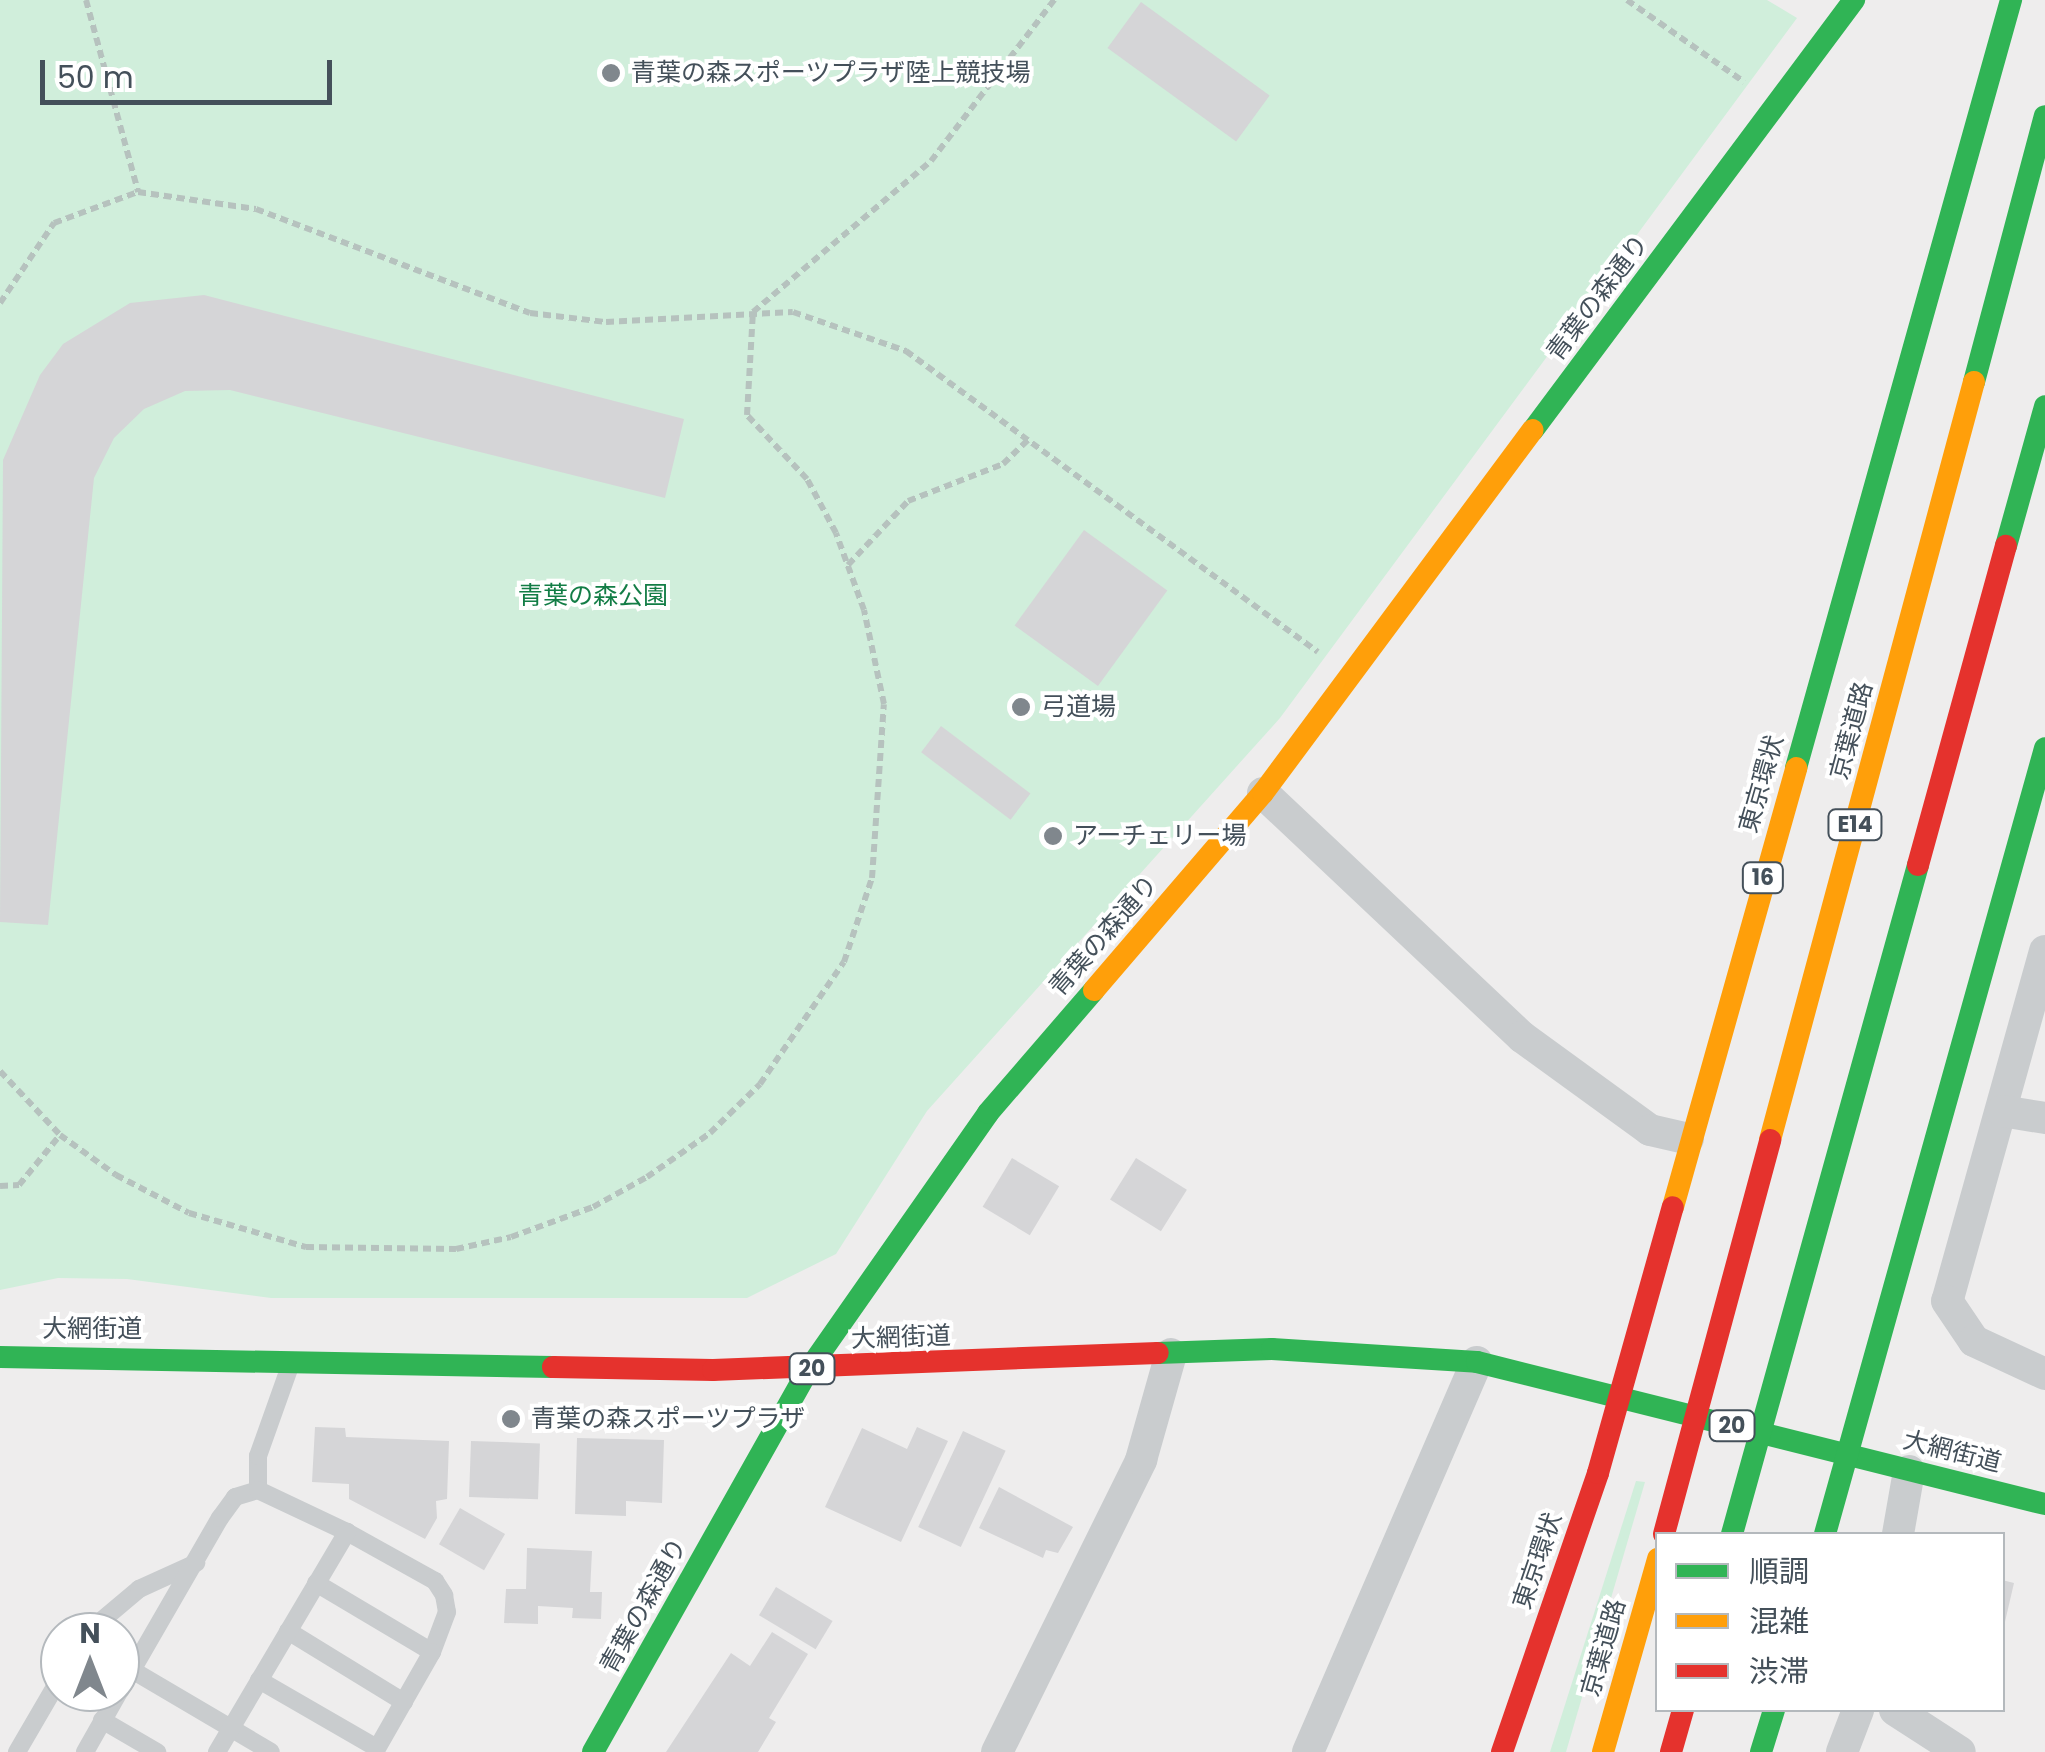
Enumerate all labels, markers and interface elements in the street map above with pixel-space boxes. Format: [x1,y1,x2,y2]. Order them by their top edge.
scale bar [45,40,338,102]
text: 50 m [57,56,134,99]
place label: 青葉の森スポーツプラザ陸上競技場 [631,58,1031,88]
marker: 青葉の森スポーツプラザ陸上競技場 [600,62,622,84]
street label: 青葉の森通り [1541,229,1655,367]
park label: 青葉の森公園 [518,581,668,611]
street label: 京葉道路 [1825,679,1879,783]
place label: 弓道場 [1041,692,1116,722]
marker: 弓道場 [1010,696,1032,718]
street label: 東京環状 [1734,732,1790,836]
road number: E14 [1825,808,1885,842]
place label: アーチェリー場 [1073,821,1246,851]
marker: アーチェリー場 [1042,825,1064,847]
road number: 16 [1740,861,1786,895]
street label: 青葉の森通り [1043,870,1165,1002]
street label: 大網街道 [42,1314,142,1344]
street label: 大網街道 [851,1321,951,1355]
road number: 20 [787,1352,837,1386]
place label: 青葉の森スポーツプラザ [531,1404,806,1434]
marker: 青葉の森スポーツプラザ [500,1408,522,1430]
road number: 20 [1707,1409,1757,1443]
street label: 大網街道 [1900,1425,2004,1479]
street label: 東京環状 [1508,1509,1568,1613]
legend [1655,1532,2005,1712]
street label: 青葉の森通り [595,1533,693,1679]
text: 順調 [1749,1550,1809,1593]
street label: 京葉道路 [1576,1596,1632,1700]
text: 混雑 [1749,1600,1809,1643]
north arrow [40,1612,140,1712]
text: N [79,1614,101,1653]
text: 渋滞 [1749,1650,1809,1693]

